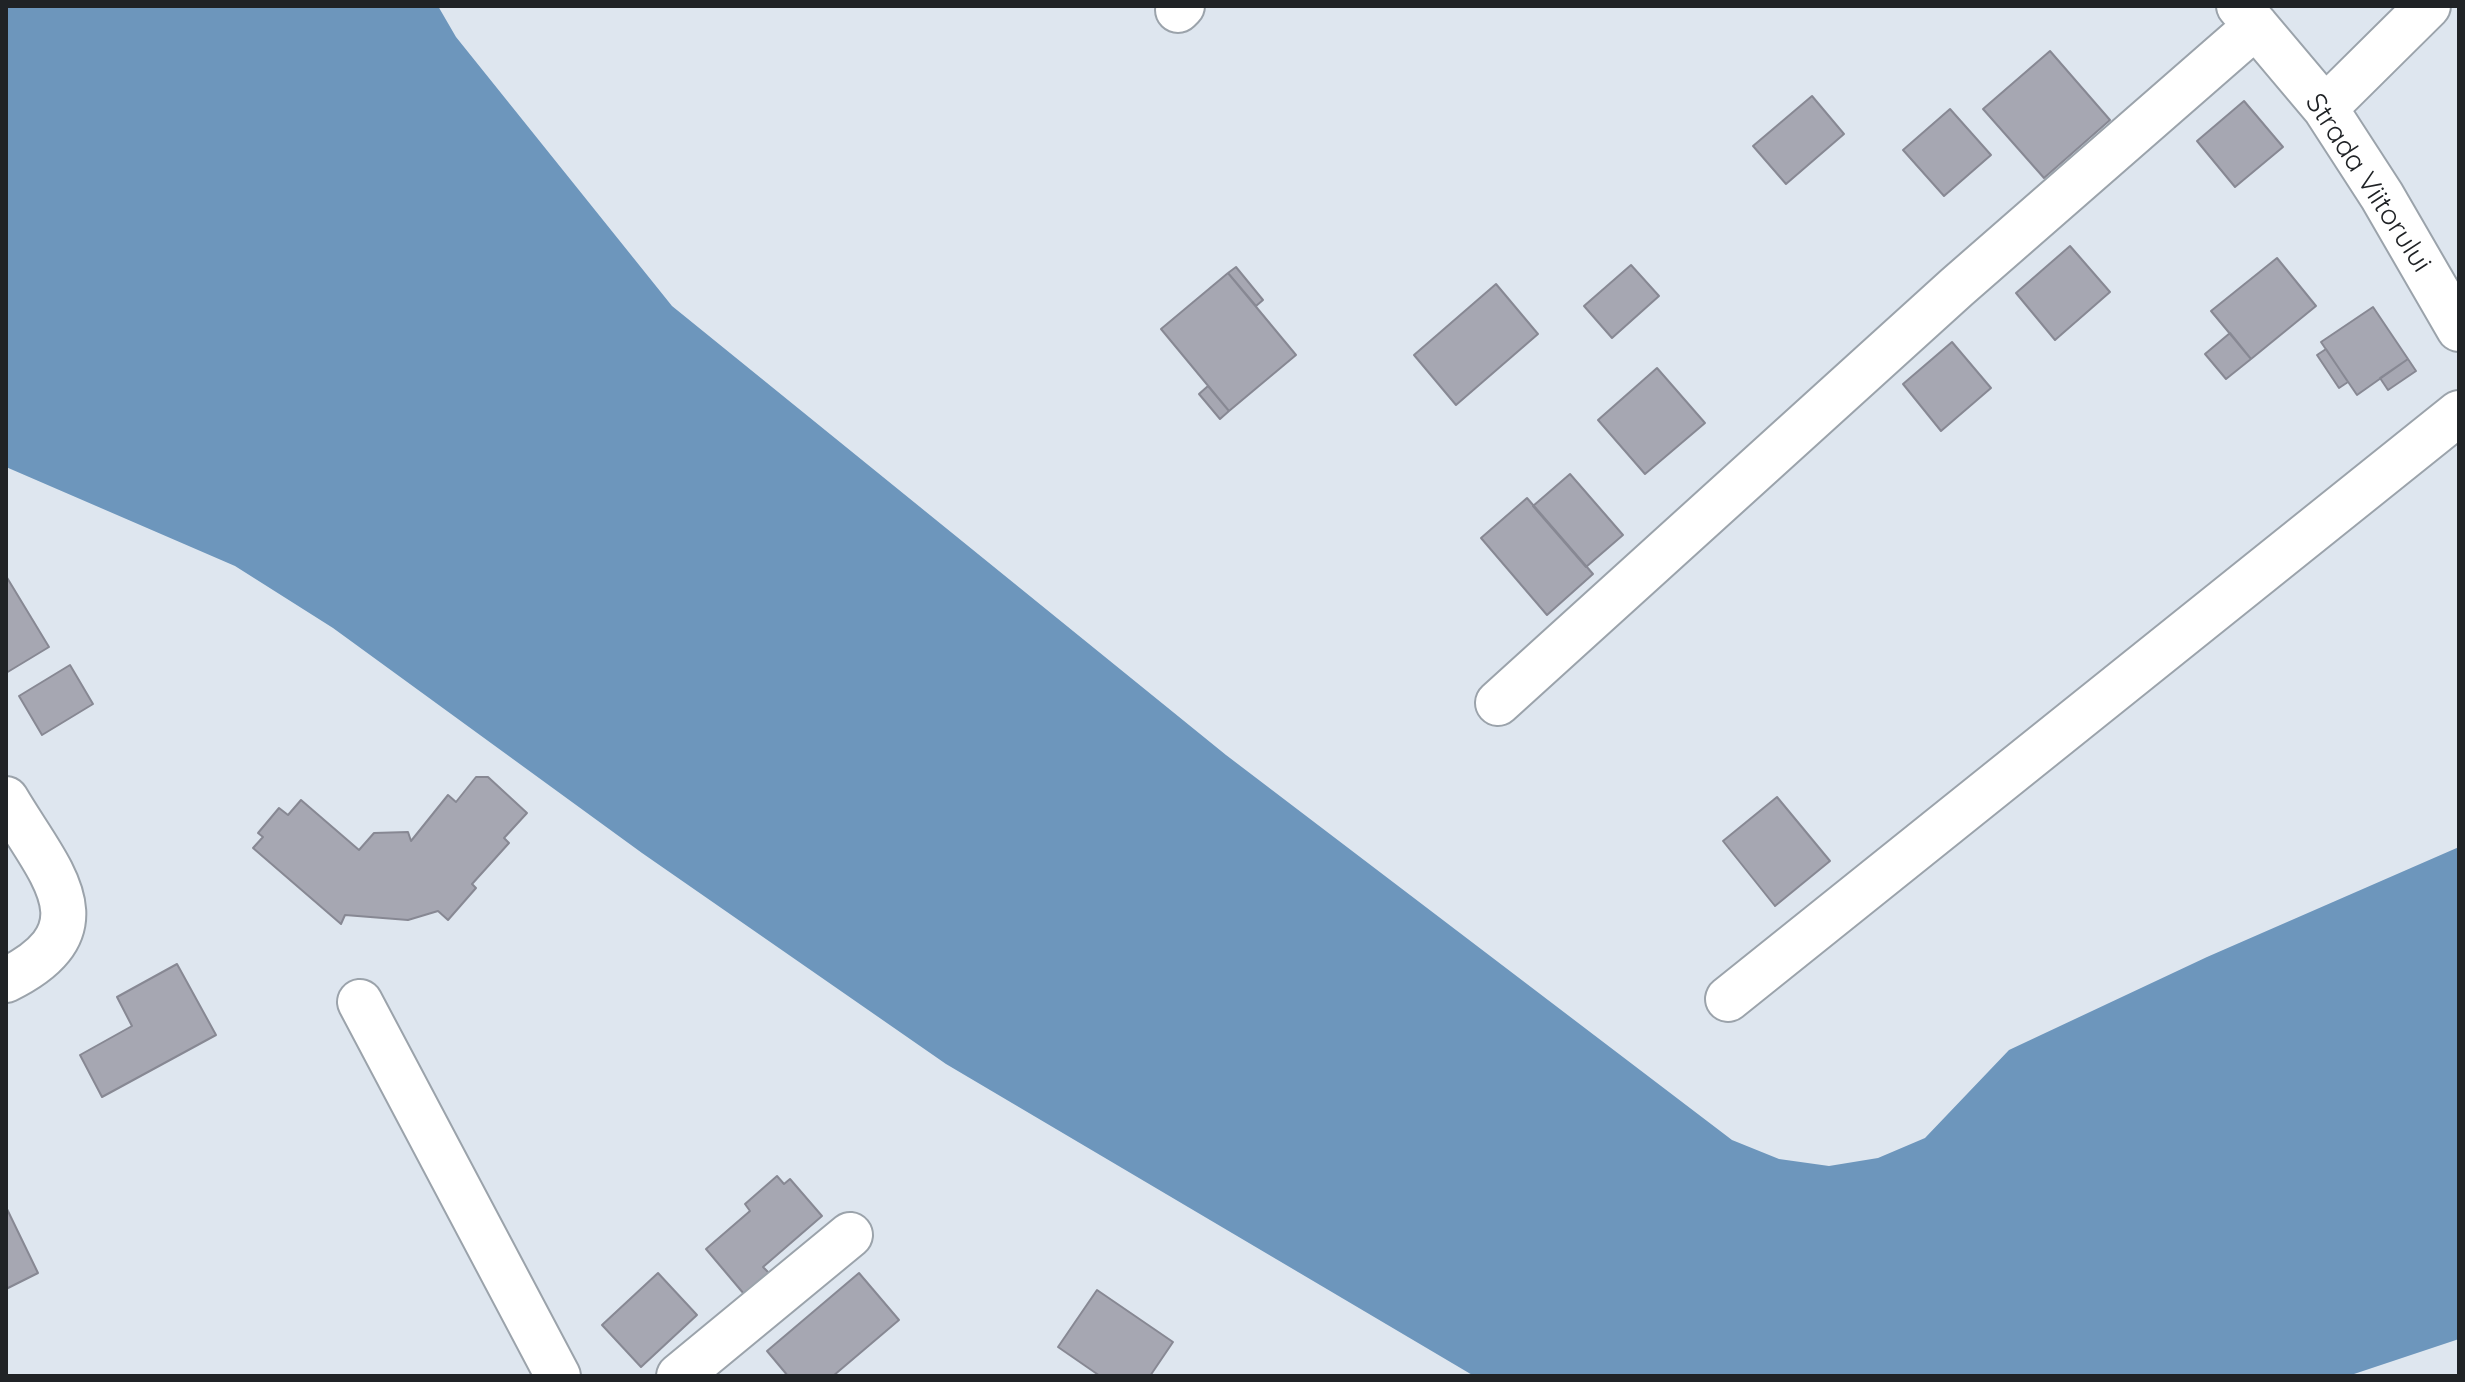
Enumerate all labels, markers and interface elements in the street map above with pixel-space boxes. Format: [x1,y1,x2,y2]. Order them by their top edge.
street label: Strada Viitorului [2298,87,2438,279]

